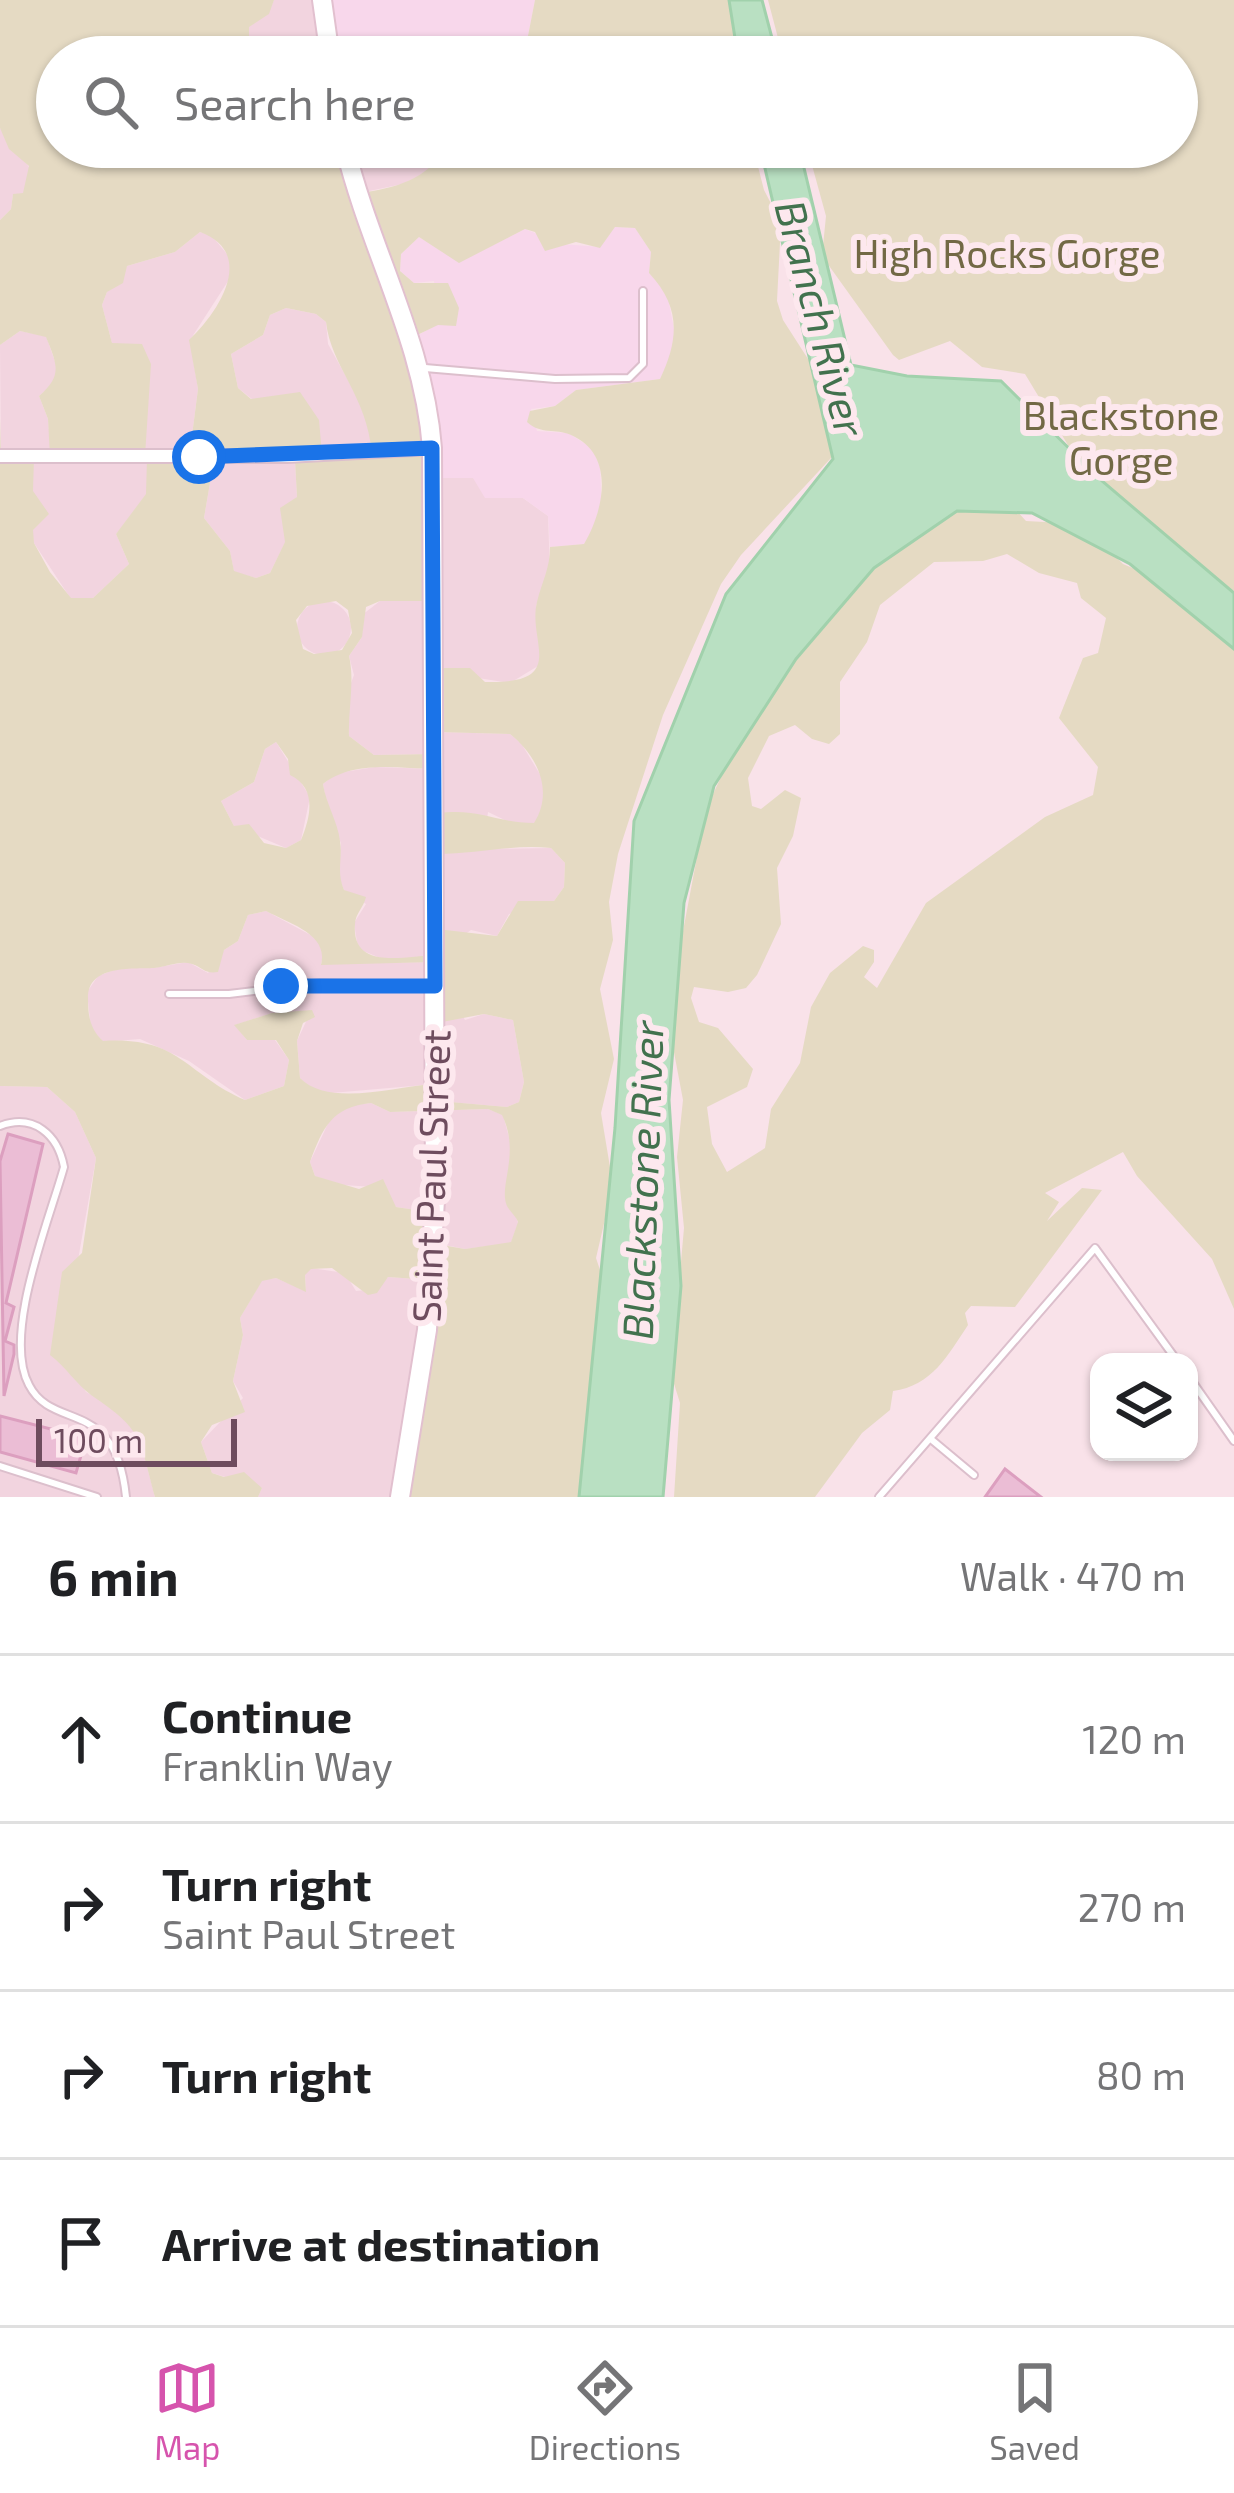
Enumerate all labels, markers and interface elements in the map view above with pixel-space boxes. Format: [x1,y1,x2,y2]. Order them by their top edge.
search box [36,36,1198,168]
icon: search [78,69,144,135]
text: Search here [174,75,416,129]
water label: Branch River [766,194,878,443]
park label: High Rocks Gorge [853,229,1161,276]
park label: Blackstone Gorge [1023,391,1219,483]
route start [172,430,226,484]
route end [254,959,308,1013]
water label: Blackstone River [610,1018,672,1340]
street label: Saint Paul Street [401,1029,459,1323]
map controls [1090,1353,1198,1461]
button: layers [1090,1353,1198,1461]
scale bar [36,1413,237,1466]
text: 100 m [54,1420,143,1460]
text: 6 min [48,1545,179,1606]
text: Walk · 470 m [960,1552,1186,1599]
text: Continue [162,1688,352,1742]
icon: ahead [48,1706,114,1772]
text: 120 m [1082,1715,1186,1762]
text: Franklin Way [162,1742,393,1789]
text: Turn right [162,1856,371,1910]
icon: right [48,1874,114,1940]
text: 270 m [1078,1883,1186,1930]
text: Saint Paul Street [162,1910,455,1957]
icon: right [48,2042,114,2108]
text: Turn right [162,2048,371,2102]
text: 80 m [1096,2051,1186,2098]
icon: arrive [48,2210,114,2276]
text: Arrive at destination [162,2216,600,2270]
tab: Map [154,2355,220,2467]
tab: Directions [529,2355,681,2467]
tab: Saved [989,2355,1080,2467]

